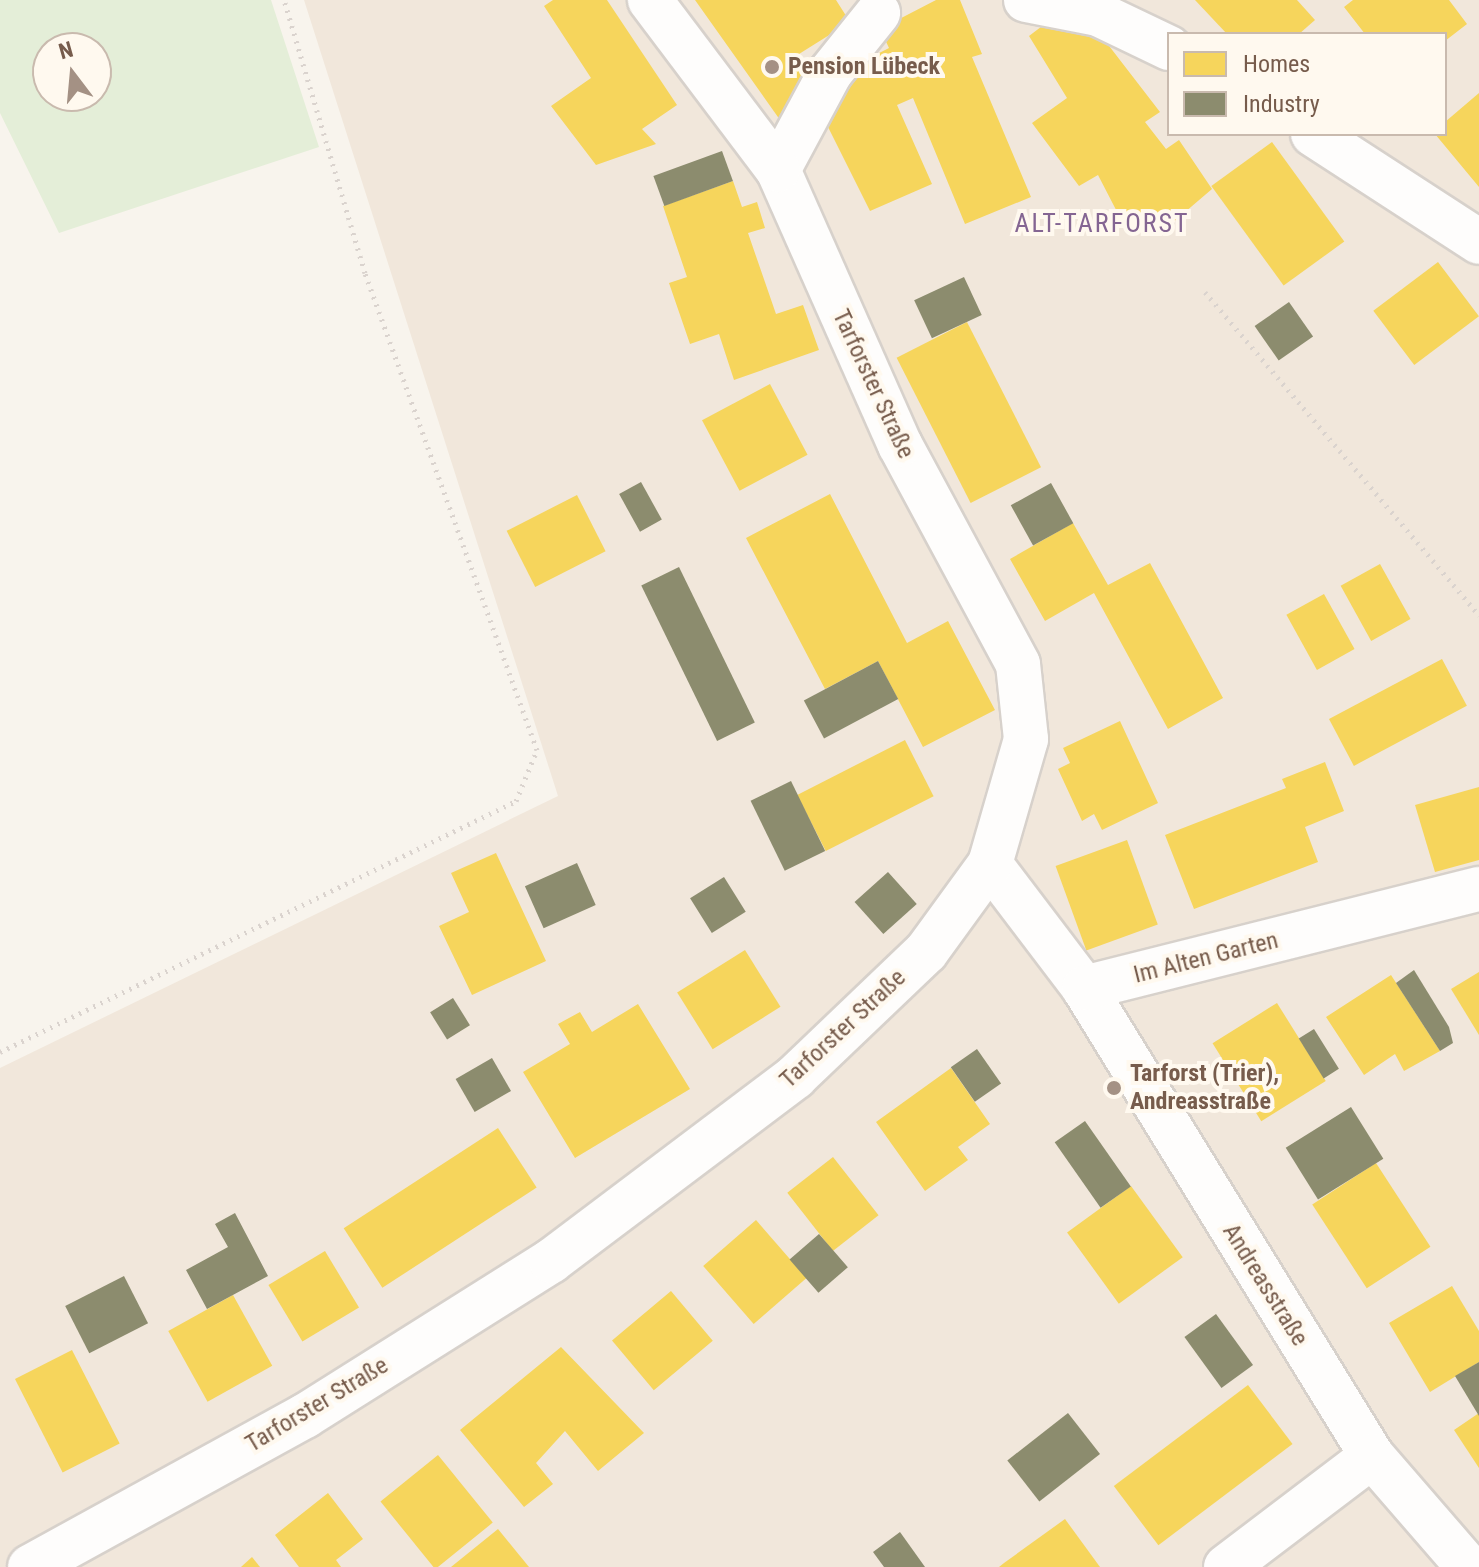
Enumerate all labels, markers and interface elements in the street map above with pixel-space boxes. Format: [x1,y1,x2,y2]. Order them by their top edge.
north arrow [32,32,112,112]
legend [1167,32,1447,136]
text: N [56,36,76,64]
text: Homes [1243,50,1310,78]
place label: Pension Lübeck [788,53,940,81]
marker: Pension Lübeck [763,58,781,76]
text: Industry [1243,90,1320,118]
district label: ALT-TARFORST [1014,208,1190,240]
street label: Tarforster Straße [826,305,920,463]
street label: Im Alten Garten [1131,926,1281,990]
street label: Tarforster Straße [774,964,912,1094]
place label: Tarforst (Trier), Andreasstraße [1130,1060,1279,1116]
marker: Tarforst (Trier), Andreasstraße [1105,1079,1123,1097]
street label: Andreasstraße [1216,1219,1314,1351]
street label: Tarforster Straße [241,1351,393,1459]

